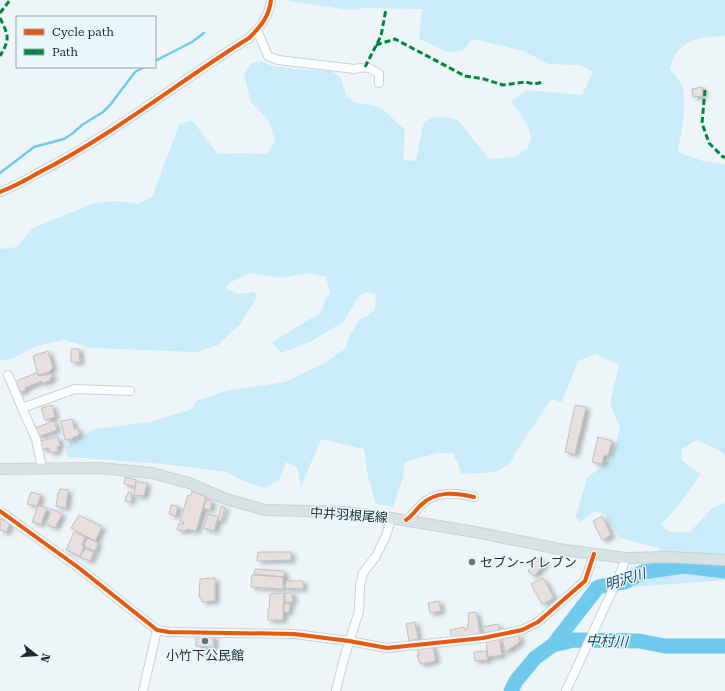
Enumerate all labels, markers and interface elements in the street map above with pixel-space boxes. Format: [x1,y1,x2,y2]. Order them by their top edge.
legend [16,16,156,68]
text: Cycle path [52,25,114,39]
text: Path [52,45,78,59]
street label: 中井羽根尾線 [310,505,388,525]
place label: セブン-イレブン [480,555,577,570]
marker: セブン-イレブン [467,557,477,567]
water label: 明沢川 [603,565,649,593]
water label: 中村川 [586,632,630,650]
north arrow [16,635,56,675]
marker: 小竹下公民館 [200,636,210,646]
place label: 小竹下公民館 [166,648,244,663]
text: N [37,652,53,664]

